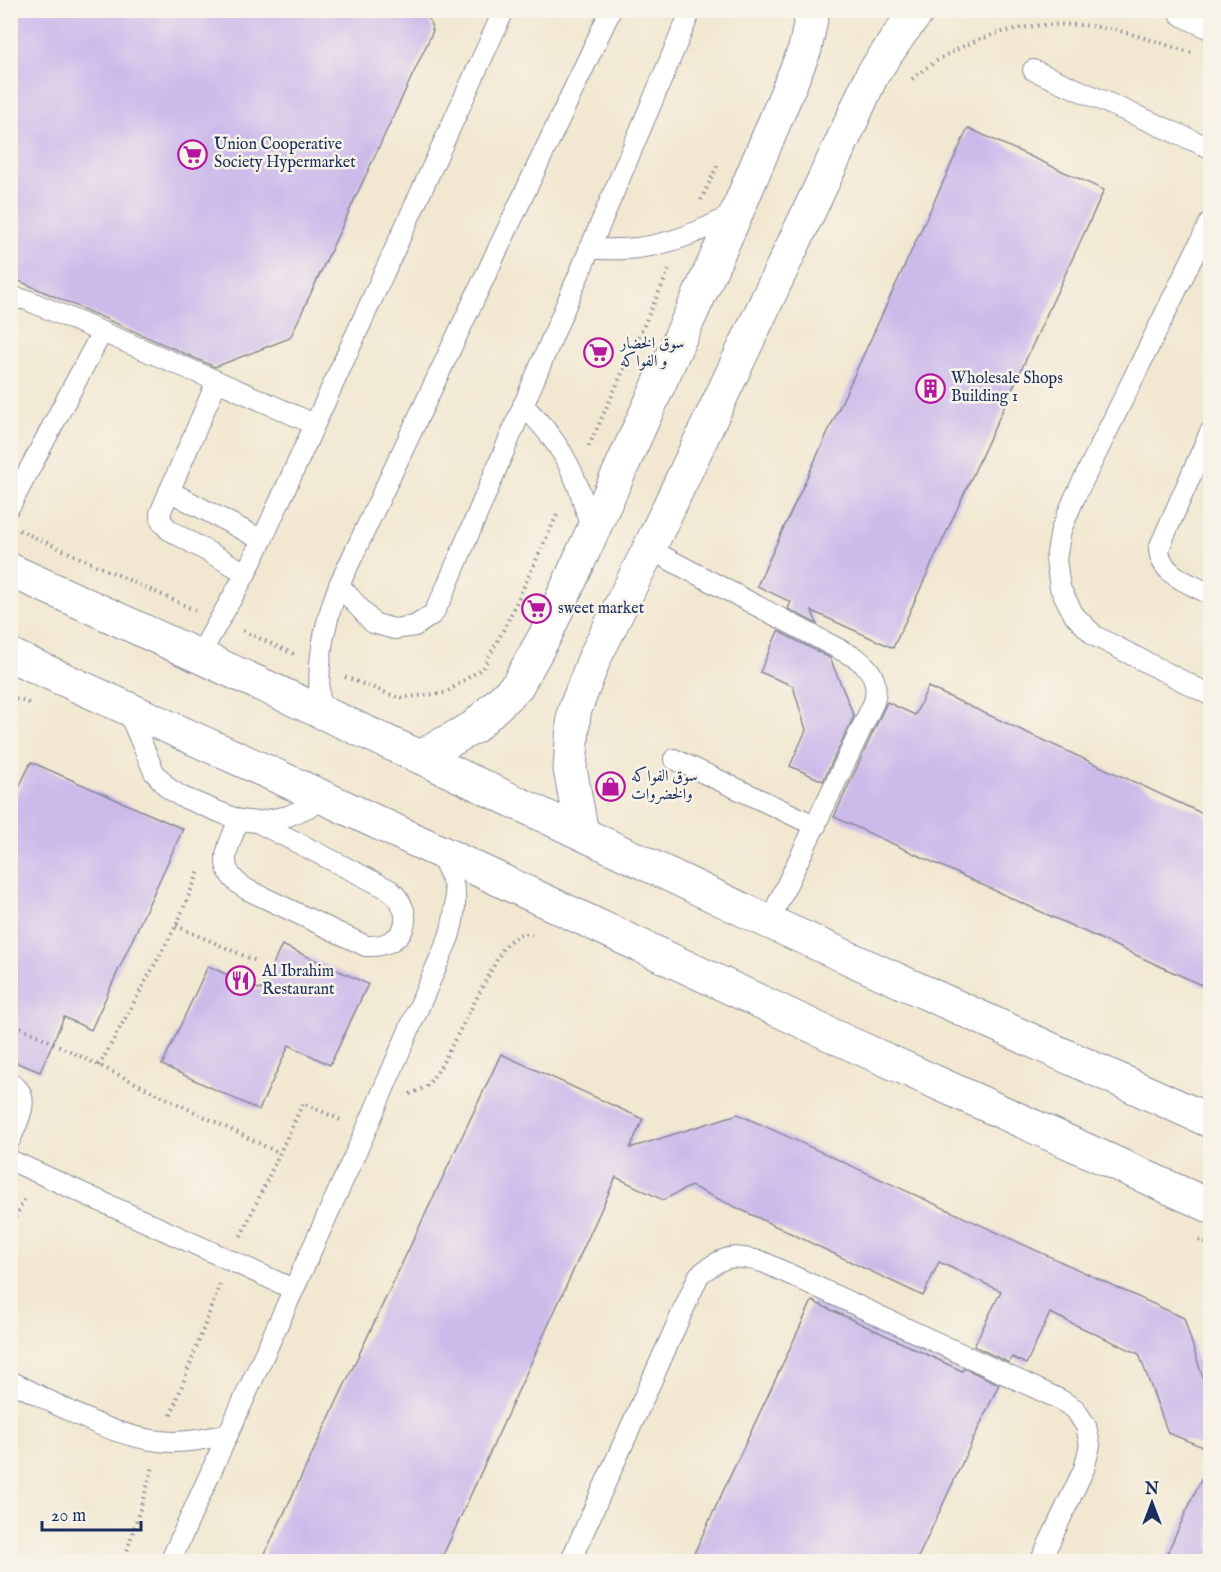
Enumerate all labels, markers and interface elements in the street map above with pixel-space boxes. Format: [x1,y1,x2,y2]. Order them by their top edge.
place label: Union Cooperative Society Hypermarket [214,135,356,173]
supermarket icon: Union Cooperative Society Hypermarket [177,138,209,170]
place label: سوق الخضار و الفواكه [618,334,684,372]
supermarket icon: سوق الخضار و الفواكه [583,337,615,369]
place label: Wholesale Shops Building 1 [951,369,1063,407]
building icon: Wholesale Shops Building 1 [914,372,946,404]
supermarket icon: sweet market [521,593,553,625]
place label: sweet market [558,599,645,619]
place label: سوق الفواكه والخضروات [631,766,698,805]
shop icon: سوق الفواكه والخضروات [594,770,626,802]
place label: Al Ibrahim Restaurant [261,962,335,1000]
restaurant icon: Al Ibrahim Restaurant [225,965,257,997]
north arrow [1122,1473,1182,1533]
text: N [1144,1480,1159,1500]
scale bar [42,1494,141,1532]
text: 20 m [51,1505,86,1528]

